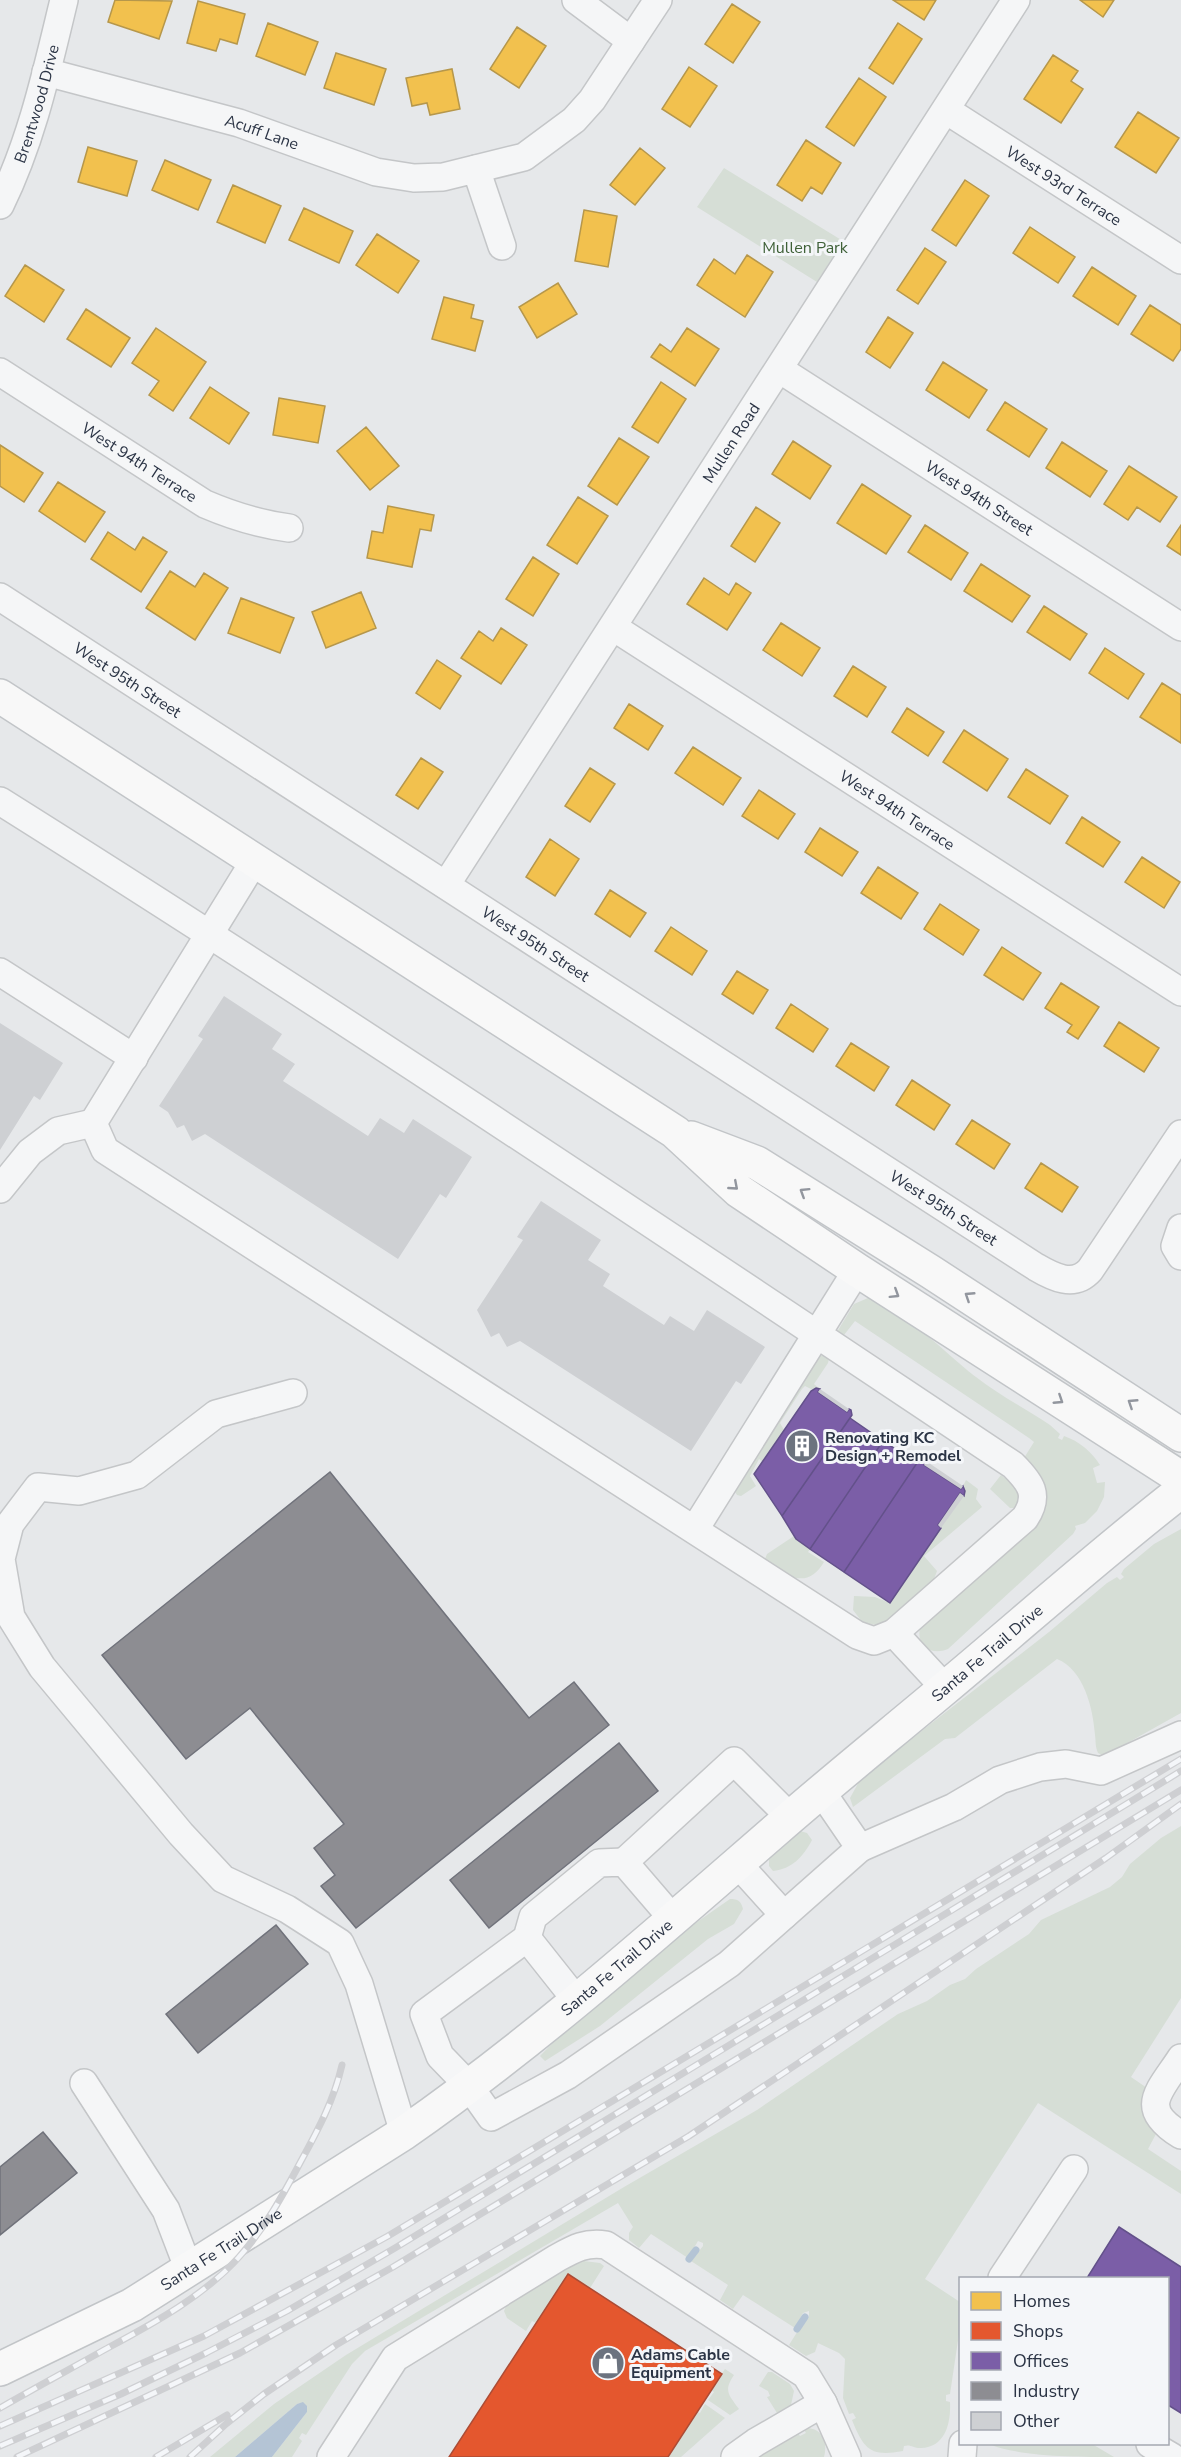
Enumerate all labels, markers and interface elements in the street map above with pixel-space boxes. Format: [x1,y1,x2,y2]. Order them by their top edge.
street label: Brentwood Drive [9,42,65,166]
street label: Acuff Lane [222,110,302,156]
street label: West 93rd Terrace [1001,141,1126,231]
park label: Mullen Park [762,237,849,259]
street label: Mullen Road [698,399,766,488]
street label: West 94th Terrace [77,417,201,508]
street label: West 94th Street [921,456,1037,541]
street label: West 95th Street [69,637,186,724]
street label: West 94th Terrace [835,765,959,856]
street label: West 95th Street [477,901,594,988]
street label: West 95th Street [885,1165,1002,1251]
one-way arrow [727,1178,738,1189]
one-way arrow [800,1188,810,1200]
one-way arrow [889,1287,900,1298]
one-way arrow [965,1292,975,1304]
one-way arrow [1052,1393,1063,1404]
one-way arrow [1128,1399,1138,1411]
place label: Renovating KC Design + Remodel [825,1427,961,1467]
building icon: Renovating KC Design + Remodel [784,1428,820,1464]
street label: Santa Fe Trail Drive [927,1600,1048,1707]
street label: Santa Fe Trail Drive [556,1915,678,2021]
street label: Santa Fe Trail Drive [157,2203,287,2296]
legend [959,2277,1169,2445]
text: Homes [1013,2289,1070,2313]
text: Shops [1013,2319,1063,2343]
place label: Adams Cable Equipment [631,2344,730,2384]
shop icon: Adams Cable Equipment [590,2345,626,2381]
text: Offices [1013,2349,1069,2373]
text: Industry [1013,2379,1080,2403]
text: Other [1013,2409,1060,2433]

